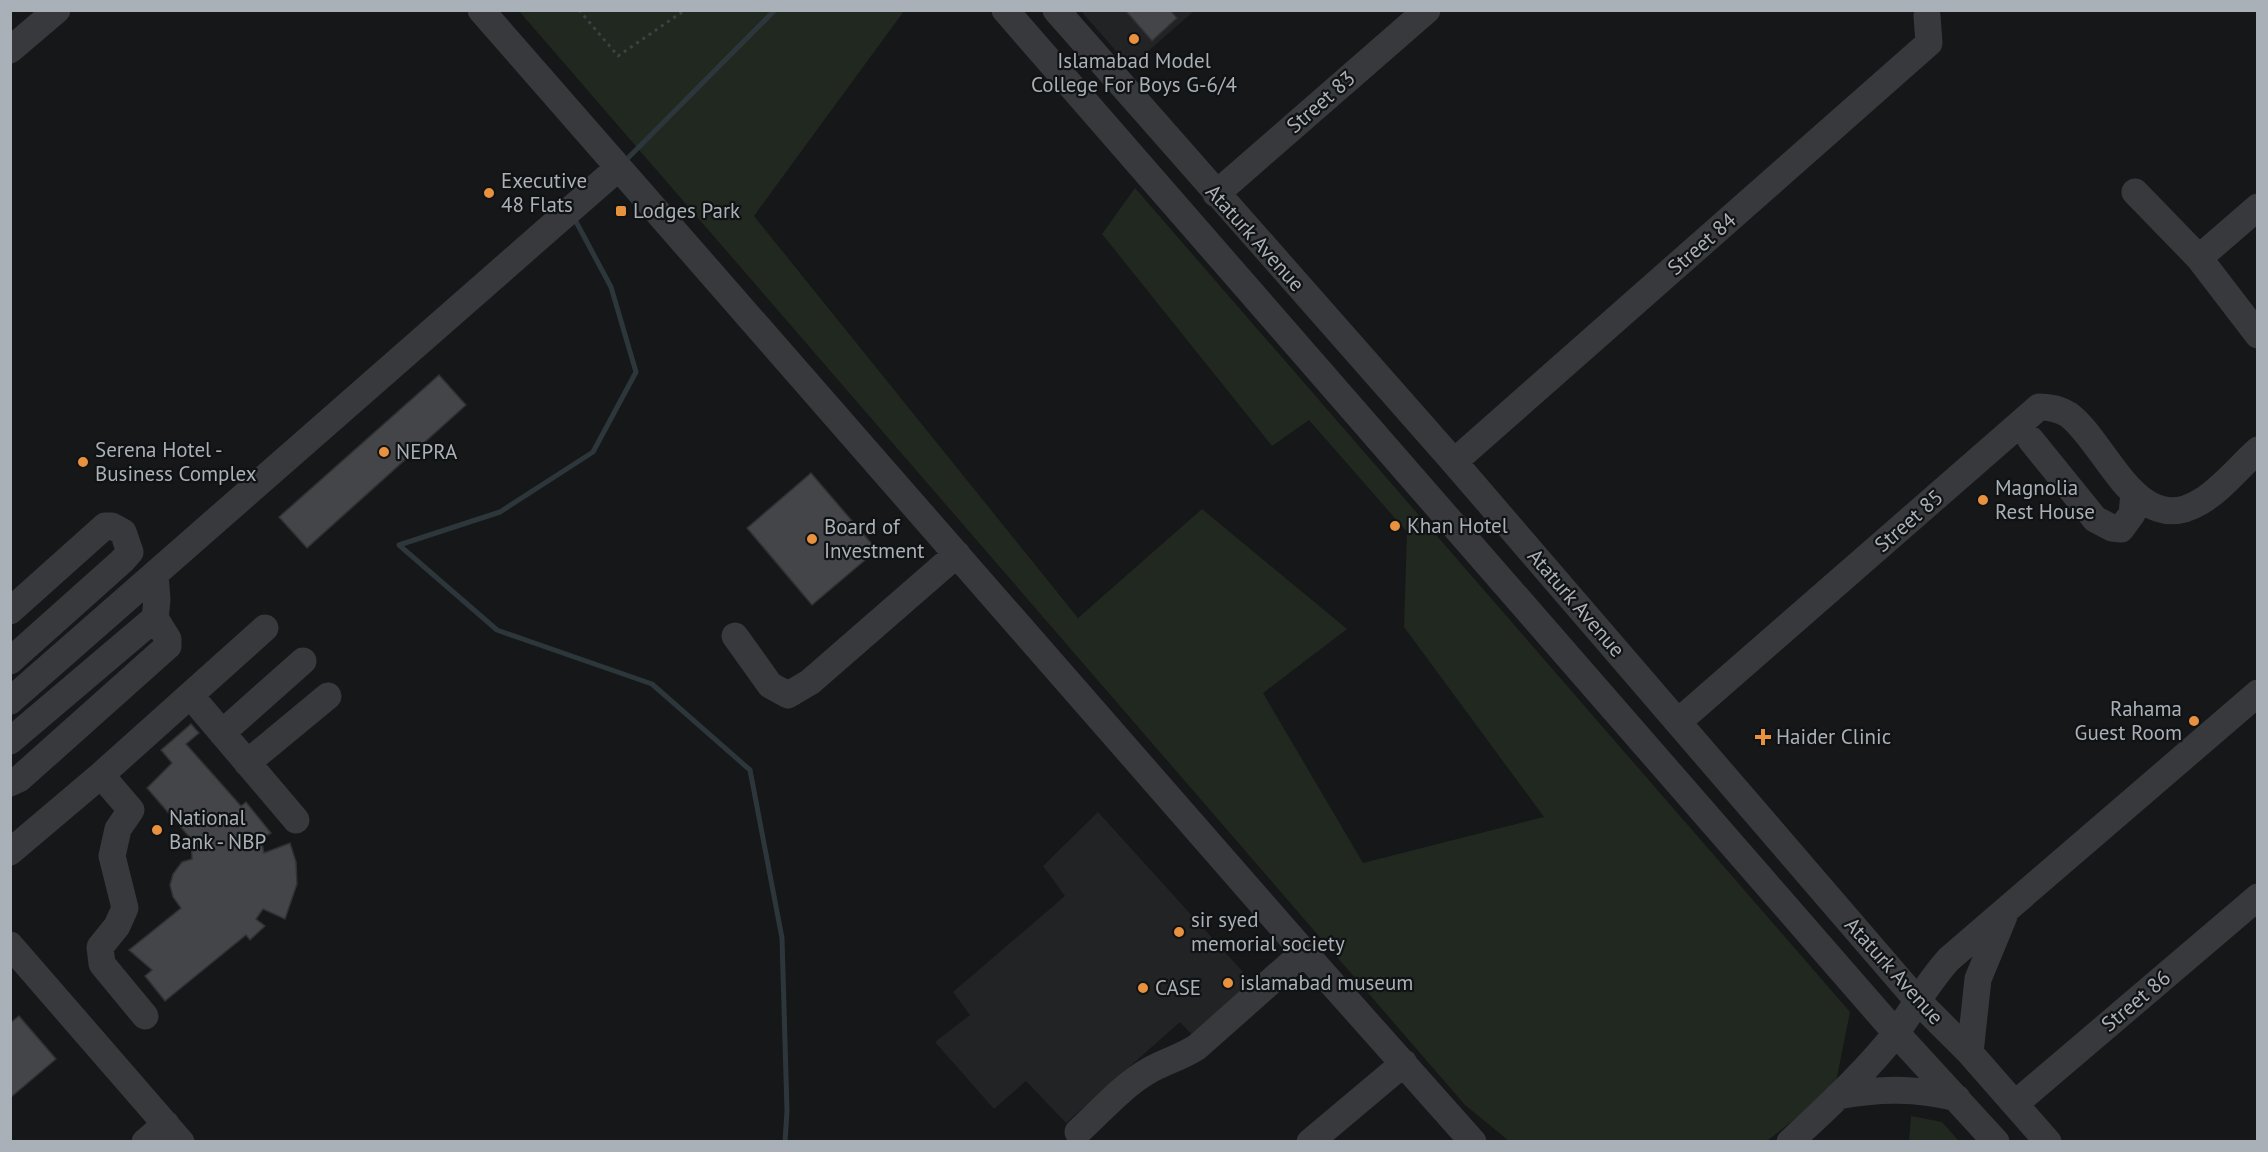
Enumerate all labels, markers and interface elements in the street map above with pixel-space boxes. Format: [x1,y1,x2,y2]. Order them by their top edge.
marker: Islamabad Model College For Boys G-6/4 [1127,32,1141,46]
place label: Islamabad Model College For Boys G-6/4 [1031,47,1237,98]
street label: Street 83 [1281,64,1361,139]
place label: Executive 48 Flats [501,167,587,218]
street label: Ataturk Avenue [1200,178,1311,297]
marker: Executive 48 Flats [482,186,496,200]
place label: Lodges Park [633,197,740,224]
marker: Lodges Park [614,204,628,218]
street label: Street 84 [1662,206,1742,281]
place label: Serena Hotel - Business Complex [95,436,257,487]
place label: NEPRA [396,438,458,465]
marker: NEPRA [377,445,391,459]
marker: Serena Hotel - Business Complex [76,455,90,469]
place label: Magnolia Rest House [1995,474,2095,525]
street label: Street 85 [1869,483,1949,558]
marker: Magnolia Rest House [1976,493,1990,507]
place label: Khan Hotel [1407,512,1508,539]
place label: Board of Investment [824,513,924,564]
marker: Khan Hotel [1388,519,1402,533]
marker: Board of Investment [805,532,819,546]
street label: Ataturk Avenue [1522,543,1631,662]
place label: Rahama Guest Room [2075,695,2182,746]
marker: Rahama Guest Room [2187,714,2201,728]
place label: Haider Clinic [1776,723,1891,750]
marker: Haider Clinic [1754,728,1772,746]
place label: National Bank - NBP [169,804,266,855]
marker: National Bank - NBP [150,823,164,837]
place label: sir syed memorial society [1191,906,1345,957]
street label: Ataturk Avenue [1839,911,1950,1030]
marker: sir syed memorial society [1172,925,1186,939]
street label: Street 86 [2096,964,2176,1037]
place label: islamabad museum [1240,969,1413,996]
place label: CASE [1155,974,1201,1001]
marker: islamabad museum [1221,976,1235,990]
marker: CASE [1136,981,1150,995]

